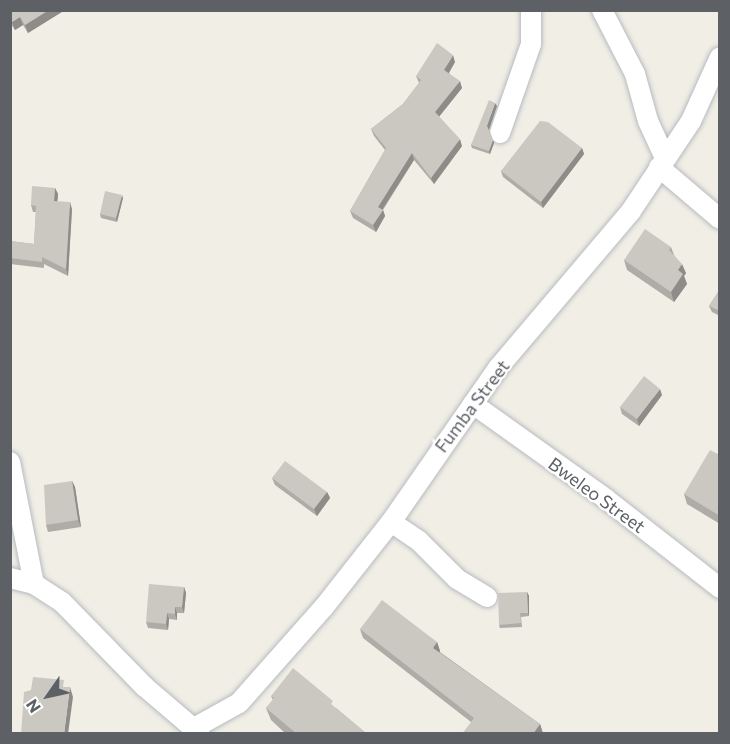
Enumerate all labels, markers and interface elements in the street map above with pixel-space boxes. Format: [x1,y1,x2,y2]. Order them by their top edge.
street label: Fumba Street [430,355,514,457]
street label: Bweleo Street [544,453,650,537]
north arrow [18,666,78,726]
text: N [21,696,44,717]

